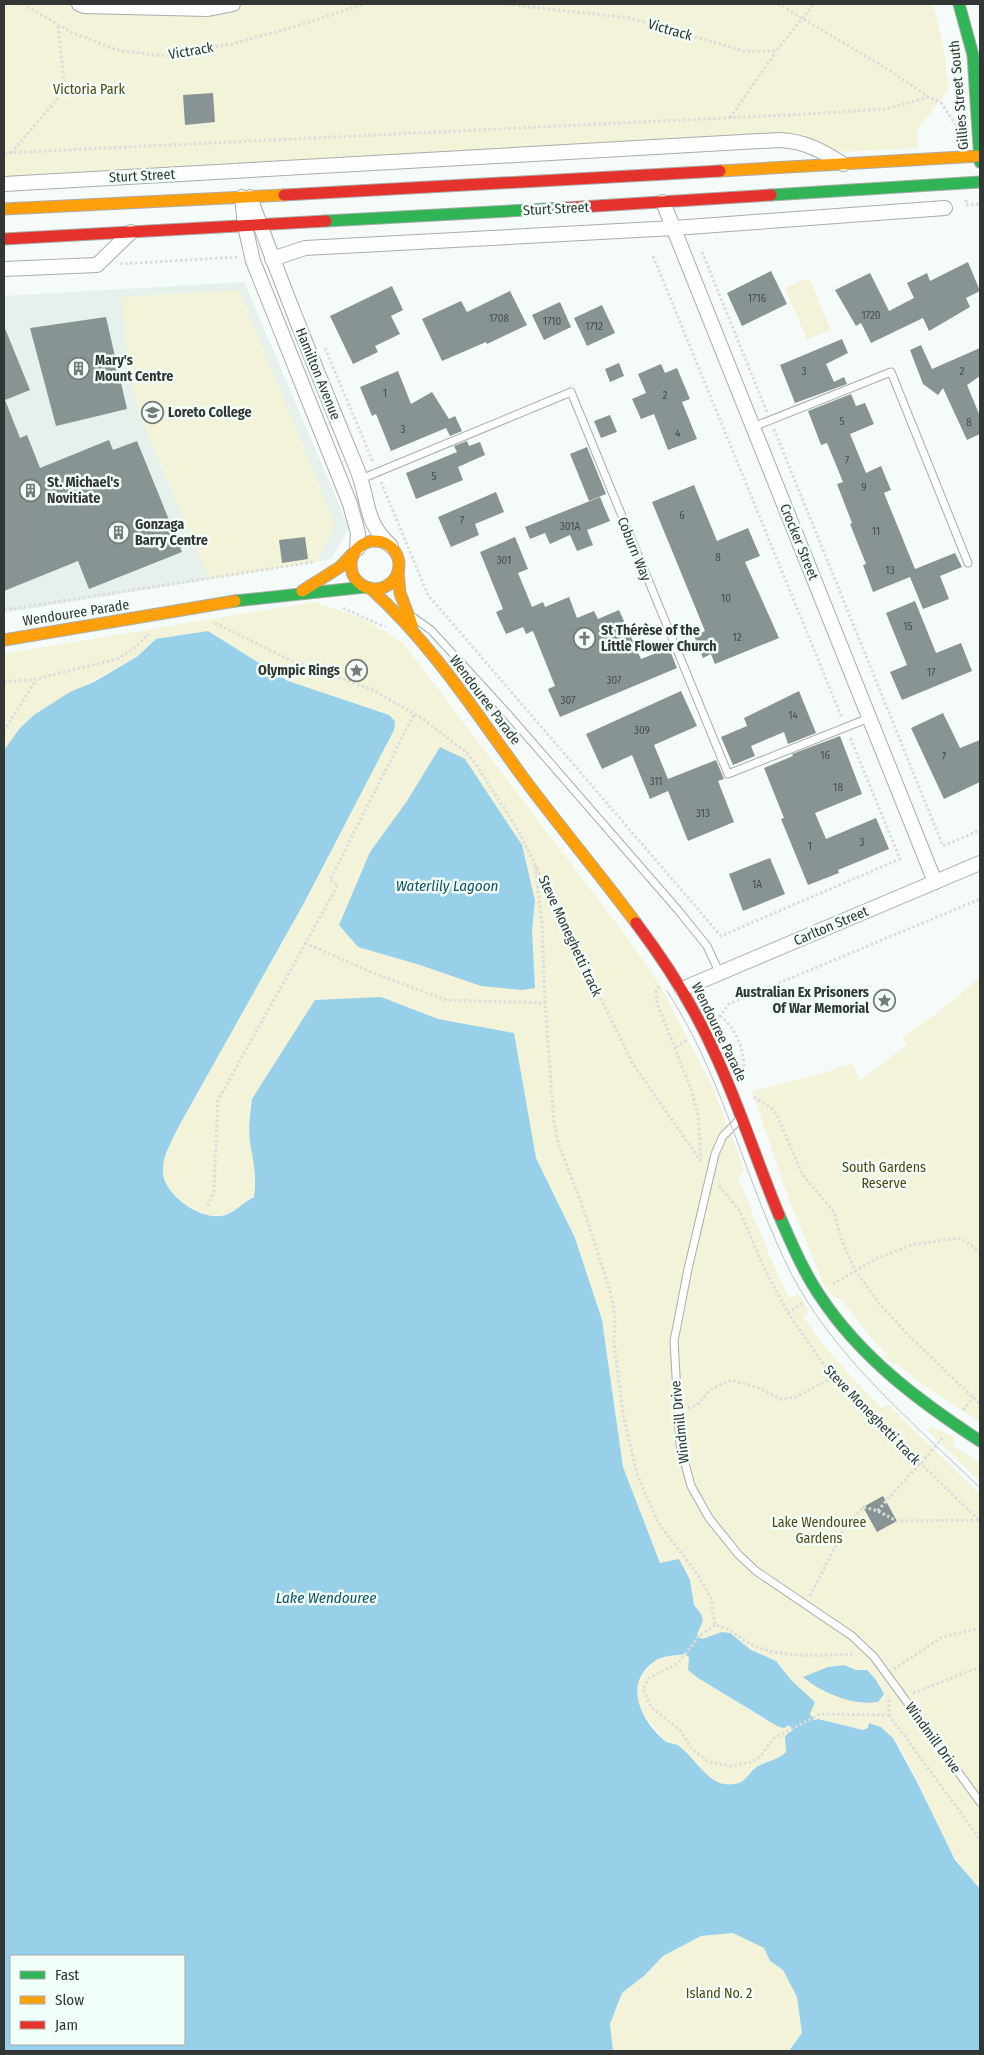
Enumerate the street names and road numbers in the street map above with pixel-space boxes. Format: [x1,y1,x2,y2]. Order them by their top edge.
street label: Victrack [646,16,694,45]
street label: Victrack [167,39,215,63]
street label: Gillies Street South [946,39,972,151]
street label: Sturt Street [109,166,176,186]
street label: Sturt Street [523,199,590,219]
street label: Hamilton Avenue [292,325,344,423]
street label: Crocker Street [776,501,822,583]
street label: Coburn Way [613,515,655,584]
street label: Wendouree Parade [22,596,131,630]
street label: Wendouree Parade [446,652,524,748]
street label: Steve Moneghetti track [535,873,606,1000]
street label: Carlton Street [791,903,871,949]
street label: Wendouree Parade [688,980,750,1084]
street label: Steve Moneghetti track [820,1362,924,1469]
street label: Windmill Drive [667,1380,693,1464]
street label: Windmill Drive [902,1699,964,1777]

